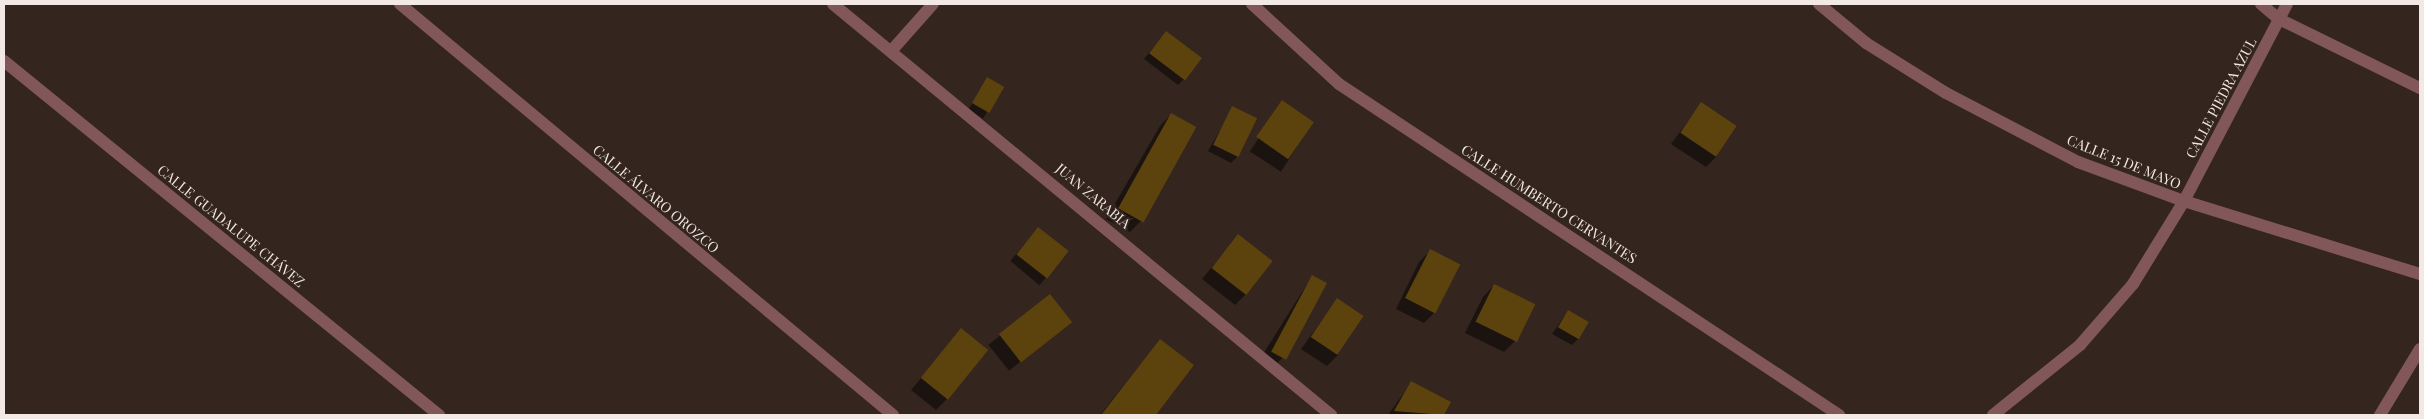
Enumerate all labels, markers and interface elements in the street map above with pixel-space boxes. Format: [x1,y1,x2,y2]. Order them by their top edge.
street label: CALLE PIEDRA AZUL [2182,35,2260,161]
street label: CALLE 15 DE MAYO [2064,131,2184,193]
street label: CALLE ÁLVARO OROZCO [589,141,723,257]
street label: CALLE HUMBERTO CERVANTES [1458,141,1640,267]
street label: JUAN ZARABIA [1052,160,1134,232]
street label: CALLE GUADALUPE CHÁVEZ [154,161,308,291]

